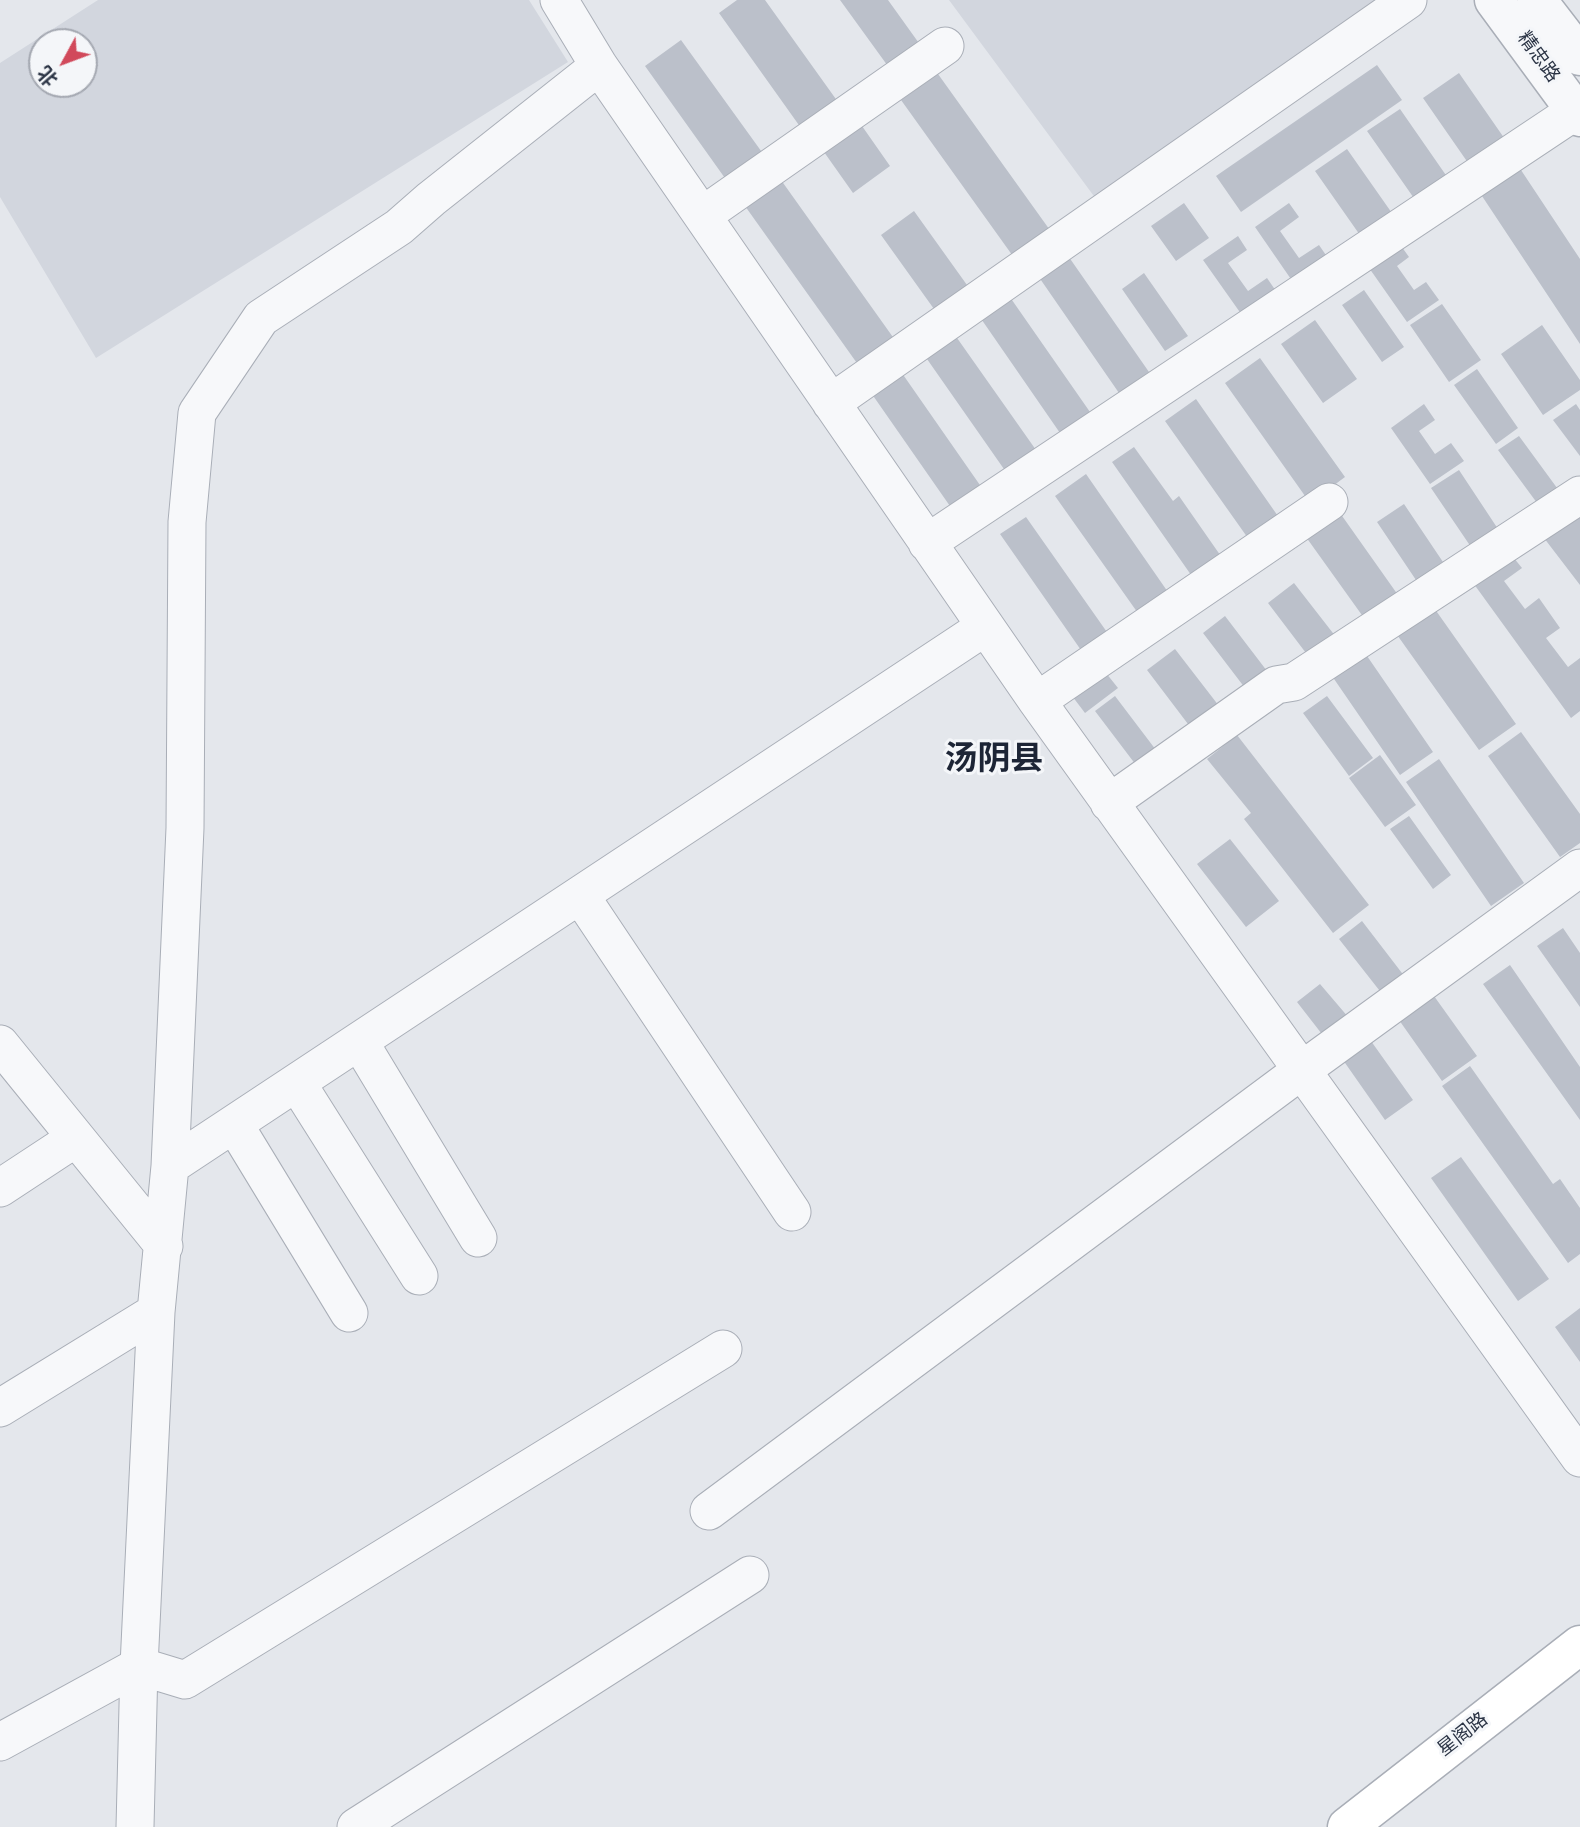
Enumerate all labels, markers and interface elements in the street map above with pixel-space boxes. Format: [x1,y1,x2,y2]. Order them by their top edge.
north arrow [28,28,98,98]
street label: 精忠路 [1511,28,1563,88]
text: 北 [33,60,64,91]
district label: 汤阴县 [945,742,1043,782]
street label: 星阁路 [1435,1709,1493,1763]

